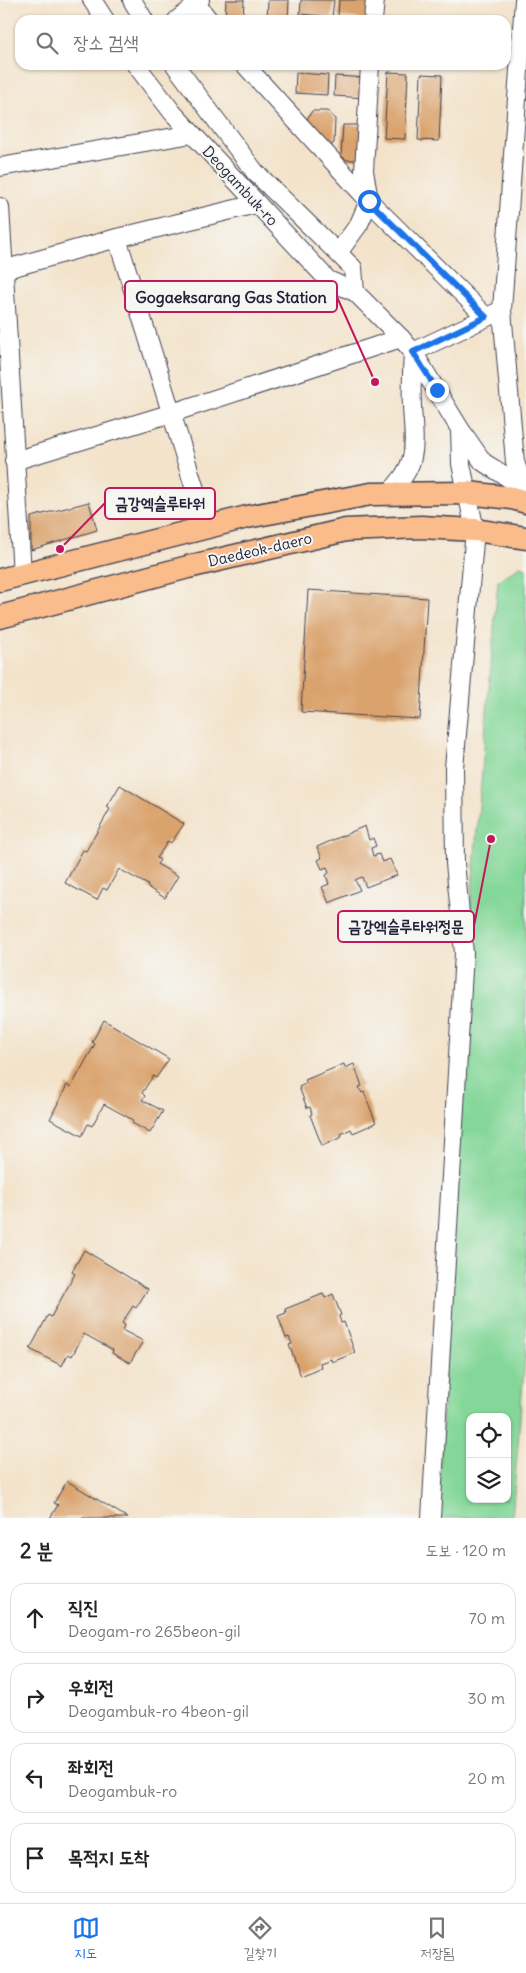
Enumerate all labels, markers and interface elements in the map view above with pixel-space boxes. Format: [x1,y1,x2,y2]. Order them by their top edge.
search box [15,15,511,70]
icon: search [33,29,61,57]
text: 장소 검색 [73,30,139,54]
street label: Deogambuk-ro [198,142,282,230]
route start [358,190,381,213]
callout: Gogaeksarang Gas Station [125,281,337,312]
text: Gogaeksarang Gas Station [135,287,327,308]
route end [426,379,449,402]
callout: 금강엑슬루타워 [105,488,215,519]
text: 금강엑슬루타워 [115,493,205,513]
street label: Daedeok-daero [206,528,314,571]
callout: 금강엑슬루타워정문 [338,911,474,942]
text: 금강엑슬루타워정문 [348,916,464,936]
map controls [466,1413,511,1503]
button: locate [466,1413,511,1458]
button: layers [466,1458,511,1503]
text: 2 분 [20,1537,53,1564]
text: 도보 · 120 m [426,1540,506,1560]
text: 직진 [68,1595,99,1619]
icon: ahead [21,1604,49,1632]
text: 70 m [469,1608,505,1628]
text: Deogam-ro 265beon-gil [68,1621,241,1641]
text: 우회전 [68,1675,114,1699]
icon: right [21,1684,49,1712]
text: 30 m [468,1688,505,1708]
text: Deogambuk-ro 4beon-gil [68,1701,249,1721]
text: 좌회전 [68,1755,114,1779]
icon: left [21,1764,49,1792]
text: 20 m [468,1768,505,1788]
text: Deogambuk-ro [68,1781,177,1801]
icon: arrive [21,1844,49,1872]
text: 목적지 도착 [68,1845,149,1869]
tab: 지도 [72,1914,100,1963]
tab: 길찾기 [243,1914,277,1963]
tab: 저장됨 [420,1914,454,1963]

